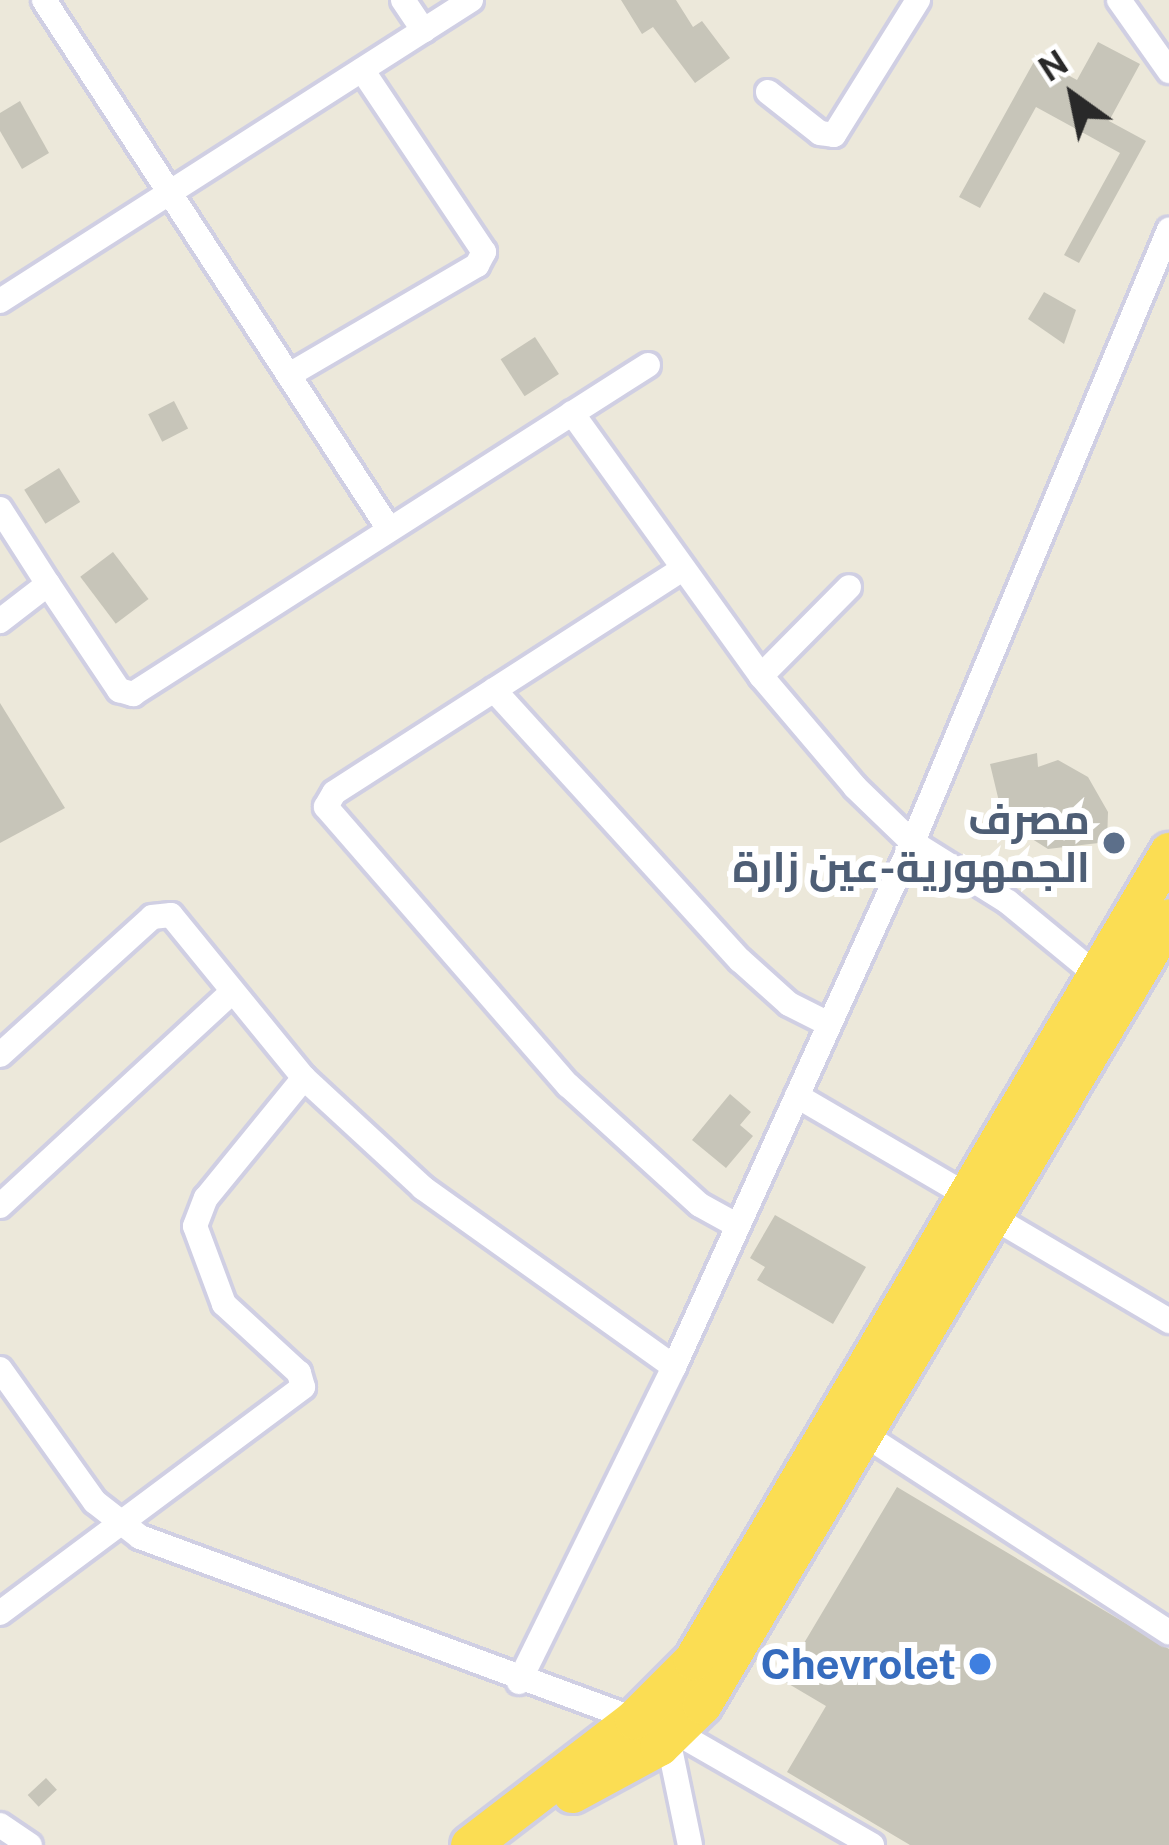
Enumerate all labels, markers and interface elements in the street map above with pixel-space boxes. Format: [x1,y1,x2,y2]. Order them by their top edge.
north arrow [1013,36,1133,156]
text: N [1032,43,1075,89]
place label: مصرف الجمهورية-عين زارة [733,794,1090,892]
marker: مصرف الجمهورية-عين زارة [1101,830,1127,856]
place label: Chevrolet [761,1639,956,1689]
marker: Chevrolet [967,1651,993,1677]

